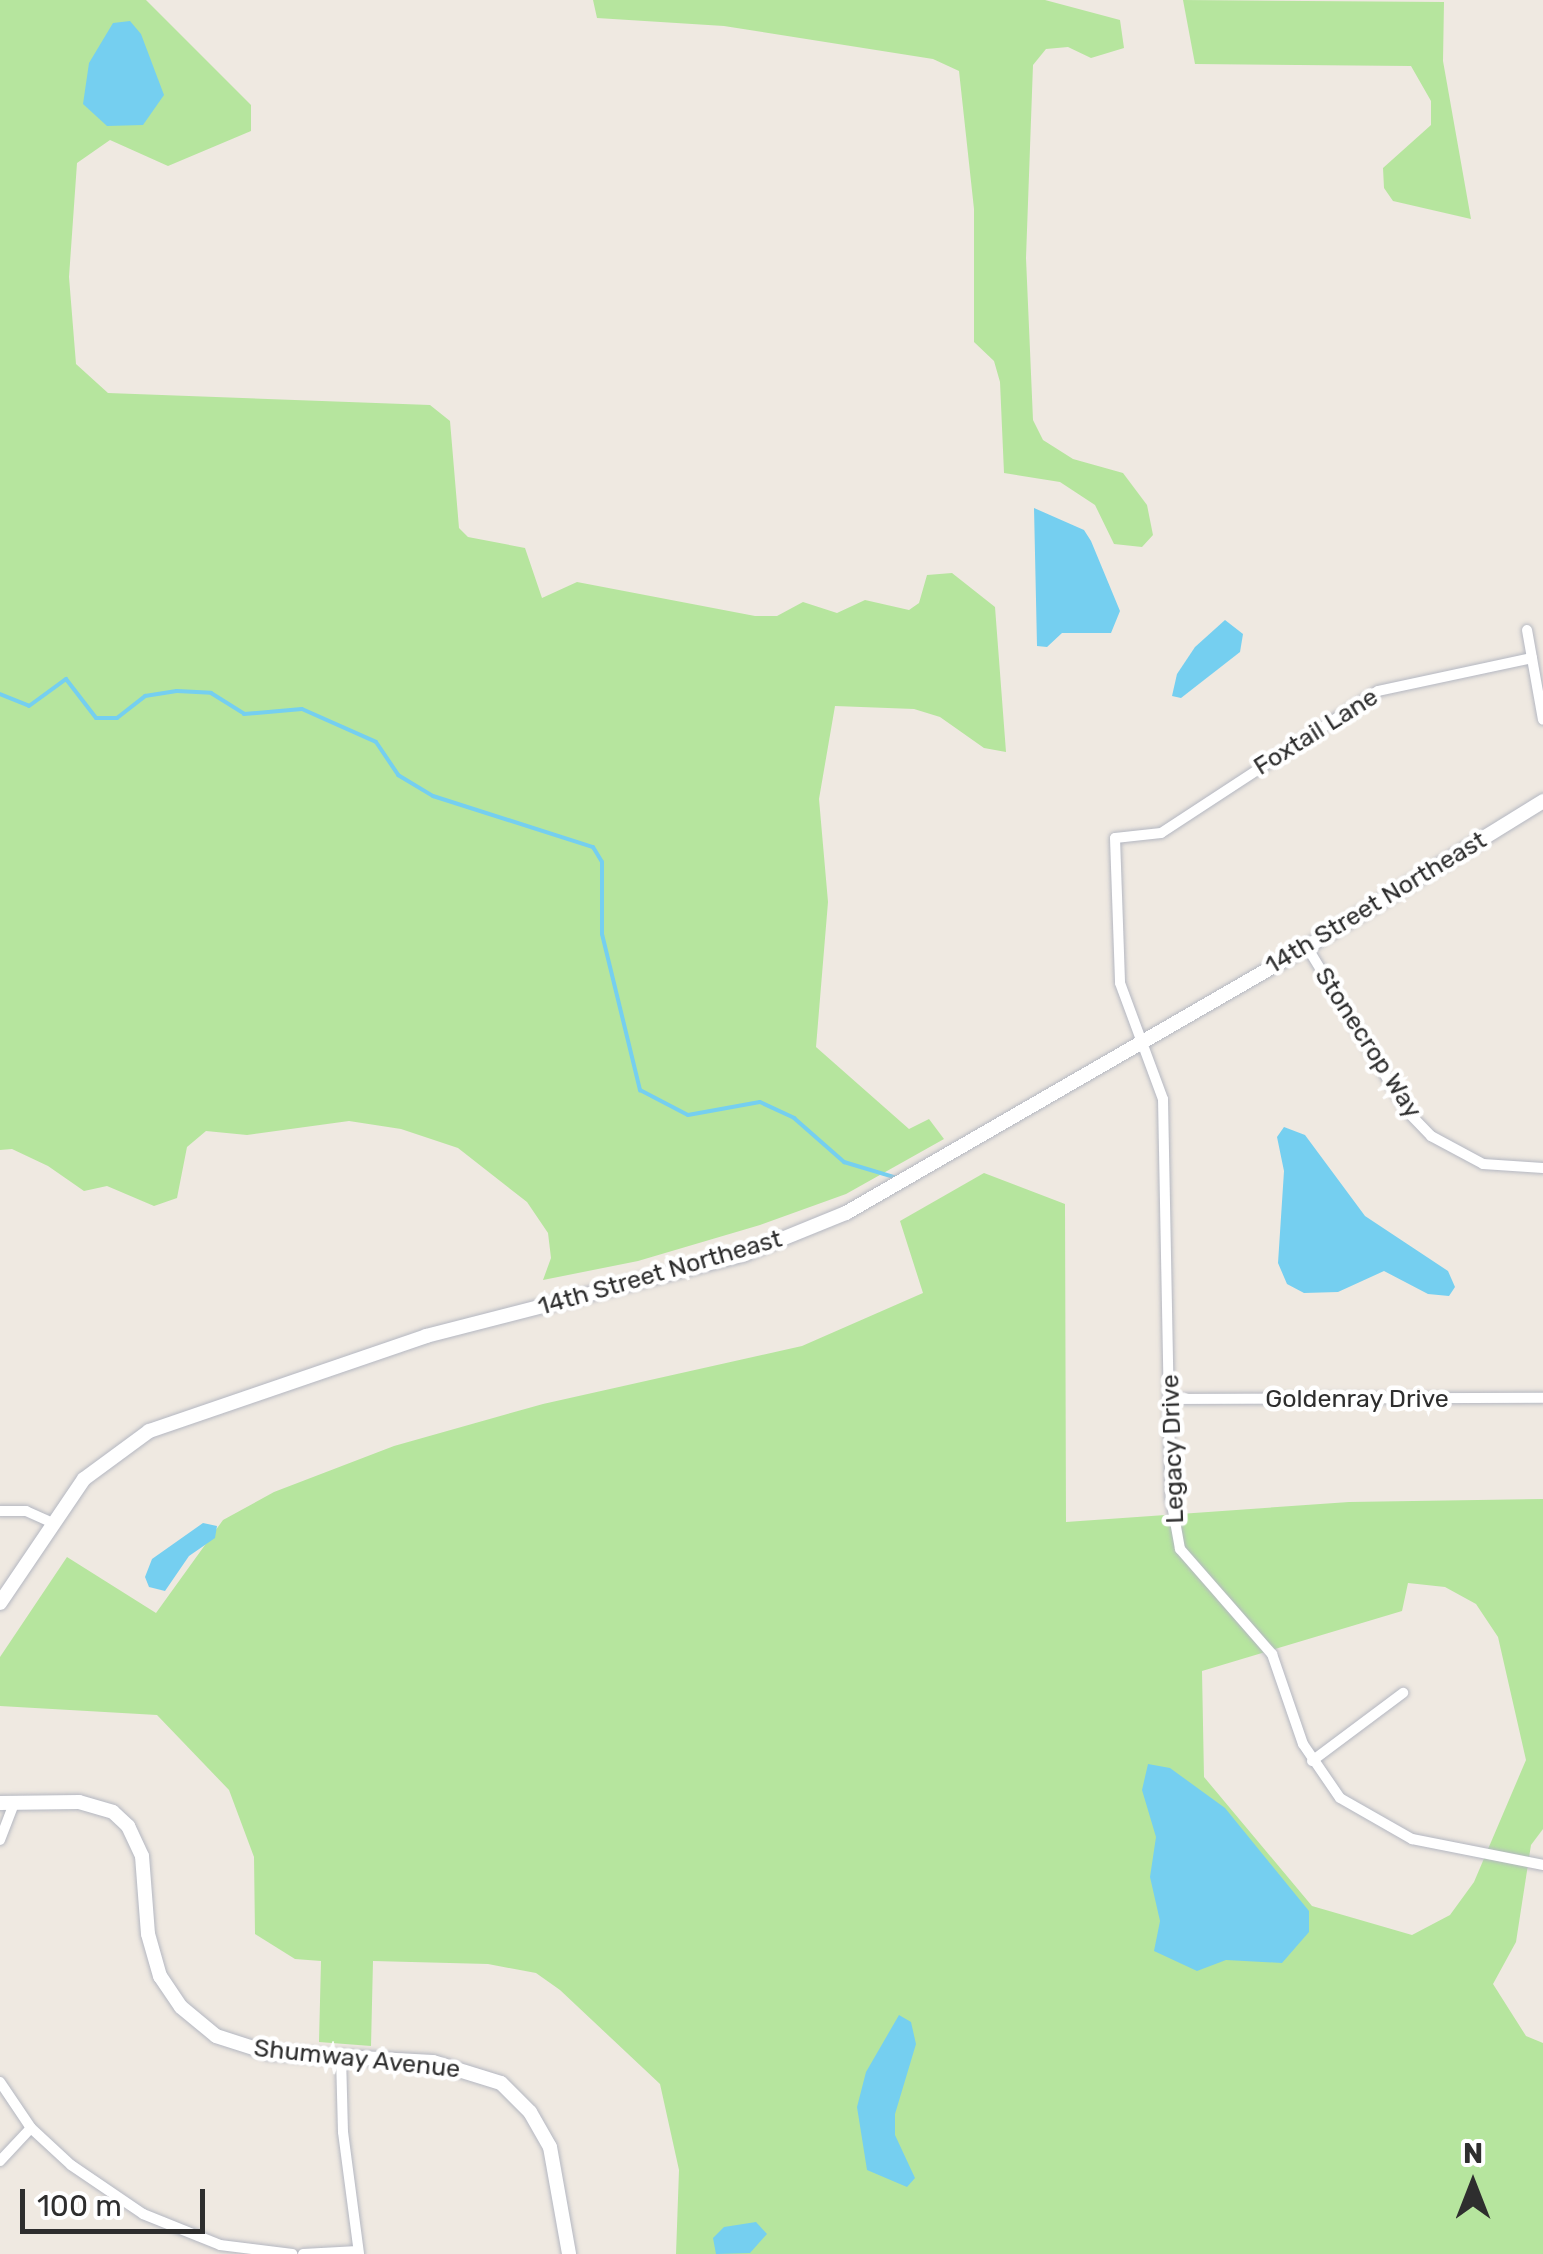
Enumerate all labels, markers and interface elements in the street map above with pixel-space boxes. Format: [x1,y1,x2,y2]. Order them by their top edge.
street label: Foxtail Lane [1248,682,1384,782]
street label: 14th Street Northeast [1260,825,1492,981]
street label: Stonecrop Way [1308,962,1428,1124]
street label: 14th Street Northeast [535,1224,785,1322]
street label: Legacy Drive [1155,1374,1191,1524]
street label: Goldenray Drive [1265,1384,1449,1414]
street label: Shumway Avenue [252,2033,462,2085]
north arrow [1423,2134,1523,2234]
text: N [1463,2137,1483,2170]
scale bar [25,2169,210,2231]
text: 100 m [37,2188,122,2224]

